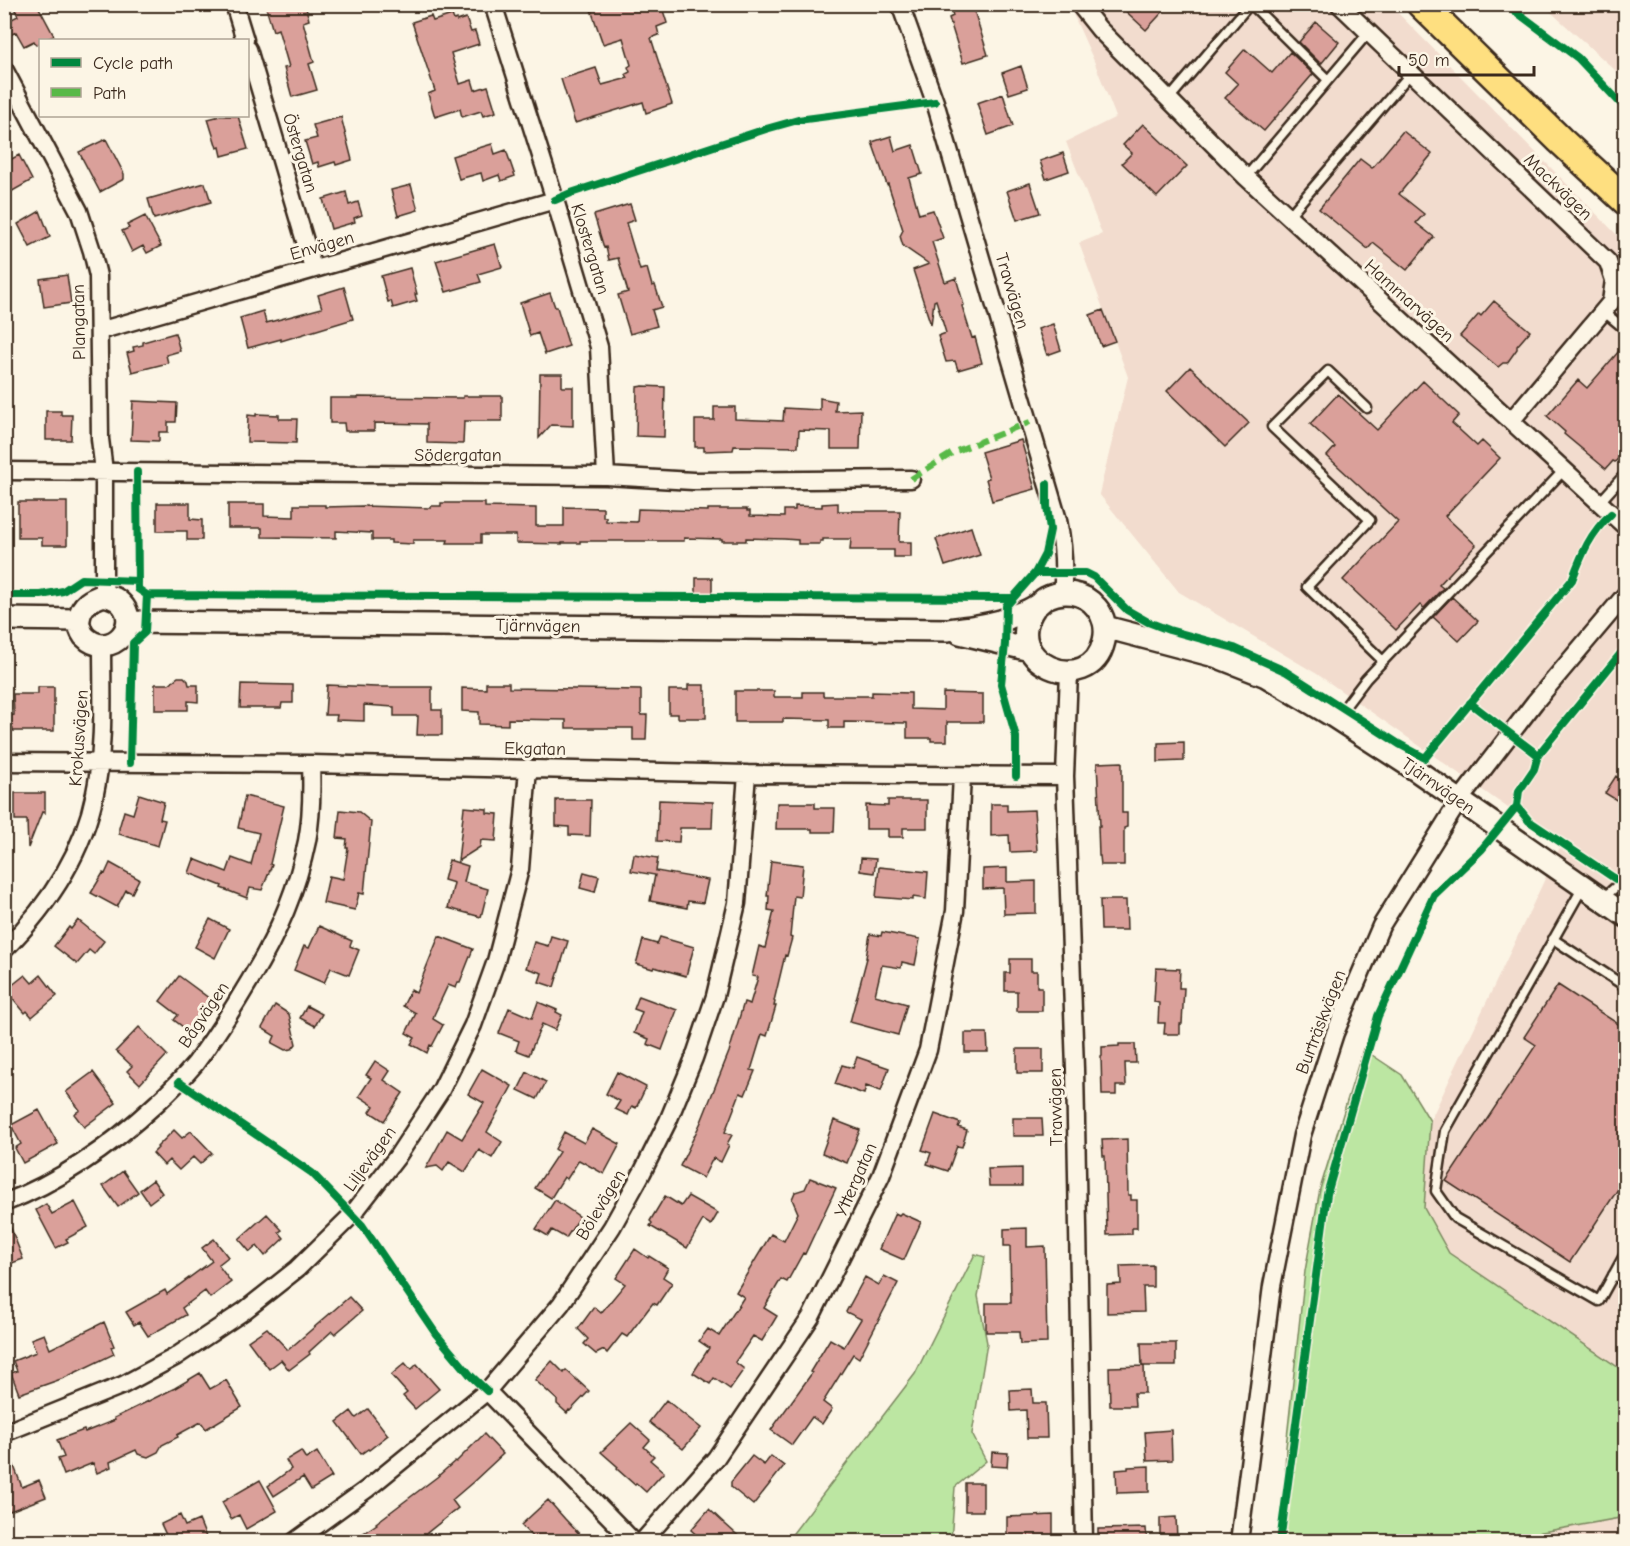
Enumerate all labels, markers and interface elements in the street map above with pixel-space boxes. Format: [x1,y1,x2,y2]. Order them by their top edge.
legend [39,39,249,117]
scale bar [1399,39,1534,77]
text: 50 m [1408,50,1450,71]
text: Cycle path [93,53,173,74]
text: Path [93,83,126,104]
street label: Östergatan [278,111,322,195]
street label: Mackvägen [1520,149,1596,225]
street label: Klostergatan [566,201,614,297]
street label: Envägen [287,227,357,265]
street label: Travvägen [991,251,1033,331]
street label: Hammarvägen [1360,255,1458,347]
street label: Plangatan [68,284,90,360]
street label: Södergatan [414,445,502,466]
street label: Tjärnvägen [495,615,581,637]
street label: Krokusvägen [65,689,93,787]
street label: Ekgatan [504,738,566,760]
street label: Tjärnvägen [1397,753,1479,819]
street label: Burträskvägen [1292,967,1350,1077]
street label: Bågvägen [174,978,234,1052]
street label: Travvägen [1045,1068,1067,1146]
street label: Liljevägen [339,1122,401,1196]
street label: Yttergatan [830,1140,882,1220]
street label: Bölevägen [572,1166,630,1244]

